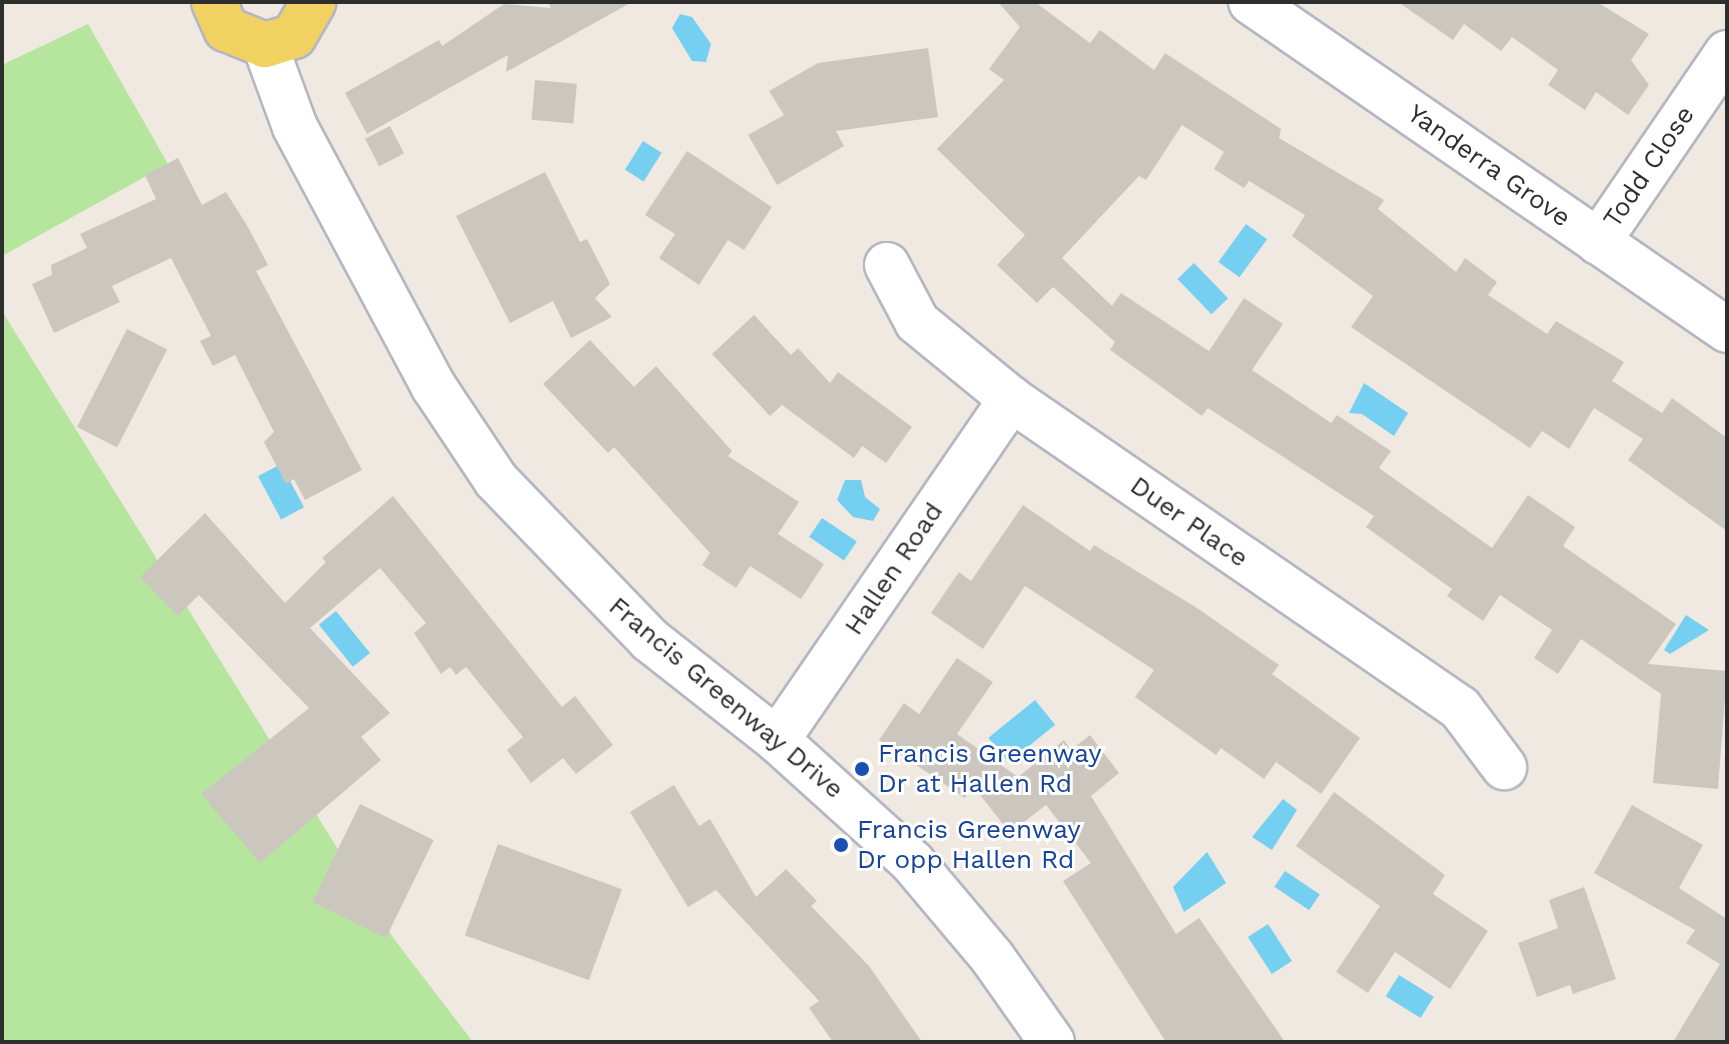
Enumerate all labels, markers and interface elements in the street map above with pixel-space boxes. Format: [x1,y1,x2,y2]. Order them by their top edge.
street label: Yanderra Grove [1401,98,1577,234]
street label: Todd Close [1597,100,1701,234]
street label: Duer Place [1124,470,1254,574]
street label: Hallen Road [838,497,950,641]
street label: Francis Greenway Drive [602,591,850,805]
place label: Francis Greenway Dr at Hallen Rd [878,738,1102,800]
marker: Francis Greenway Dr at Hallen Rd [853,760,871,778]
place label: Francis Greenway Dr opp Hallen Rd [857,814,1081,876]
marker: Francis Greenway Dr opp Hallen Rd [832,836,850,854]

